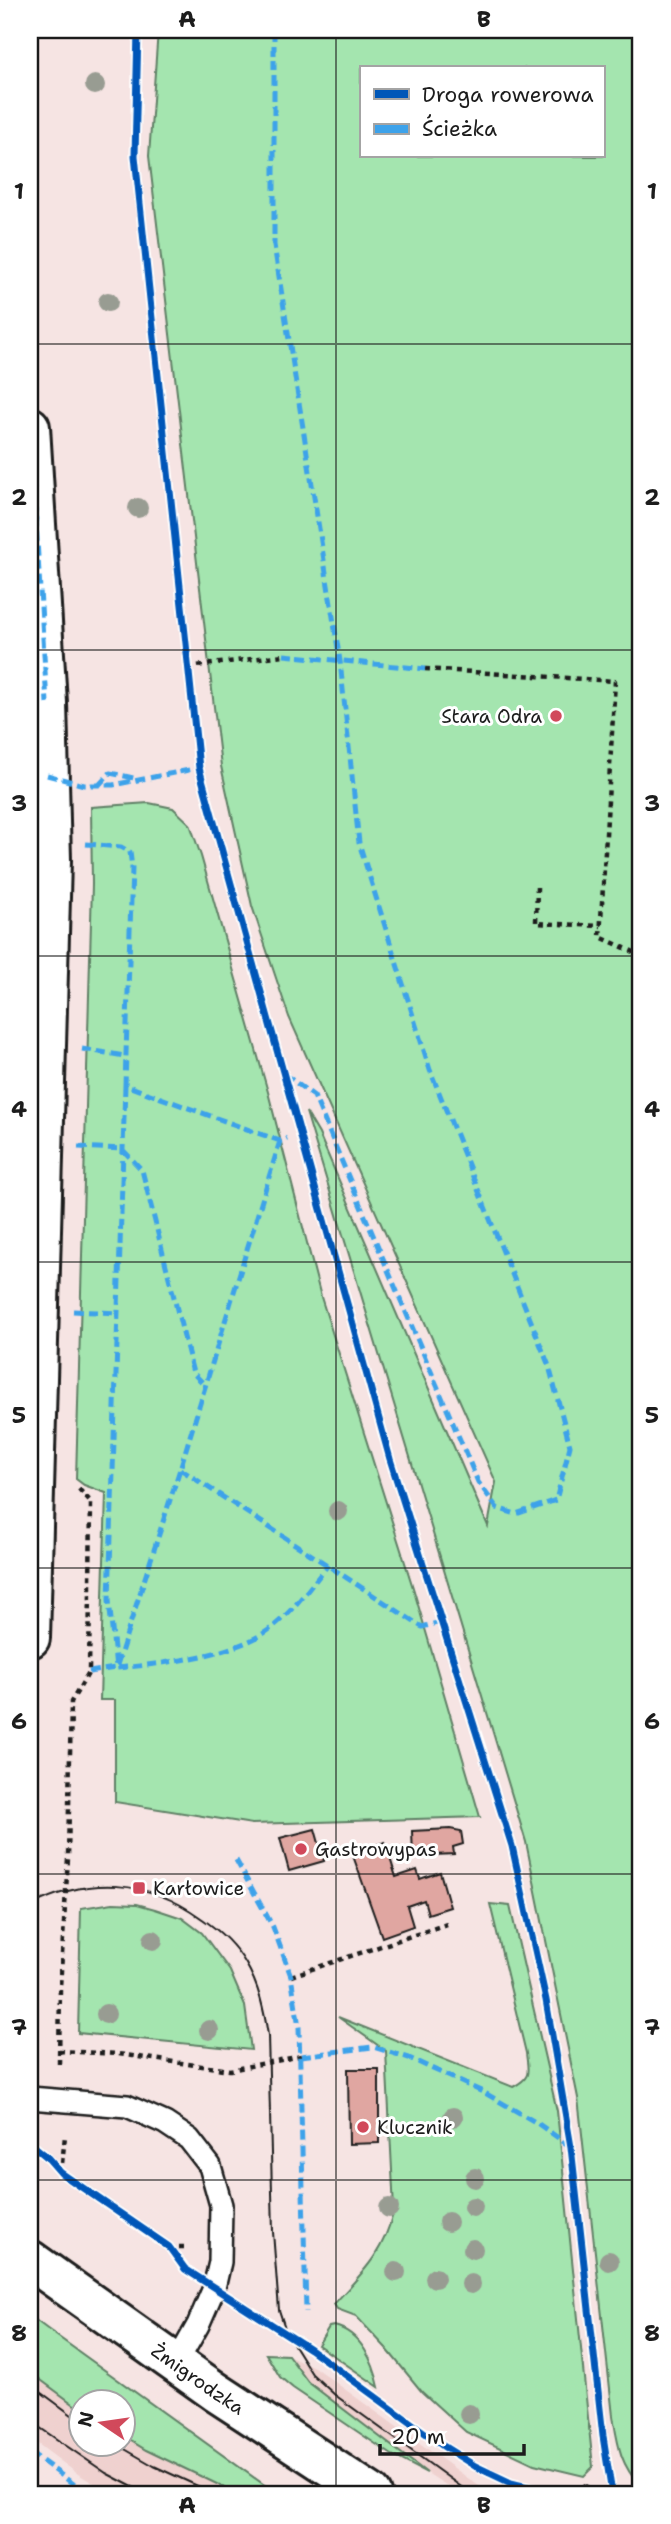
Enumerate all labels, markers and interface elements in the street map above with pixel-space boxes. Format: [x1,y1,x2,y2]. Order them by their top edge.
text: A [178,4,196,34]
text: B [477,4,491,34]
legend [360,66,604,158]
text: Droga rowerowa [422,81,594,109]
text: Ścieżka [422,114,497,143]
text: 1 [14,176,24,206]
text: 1 [647,176,657,206]
text: 2 [11,482,27,512]
text: 2 [644,482,660,512]
place label: Stara Odra [441,704,542,729]
marker: Stara Odra [548,708,564,724]
text: 3 [11,788,27,818]
text: 3 [644,788,660,818]
text: 4 [11,1094,27,1124]
text: 4 [644,1094,660,1124]
text: 5 [12,1400,26,1430]
text: 5 [645,1400,659,1430]
text: 6 [11,1706,27,1736]
text: 6 [644,1706,660,1736]
place label: Gastrowypas [315,1837,437,1862]
marker: Gastrowypas [293,1841,309,1857]
place label: Karłowice [153,1876,244,1901]
marker: Karłowice [131,1880,147,1896]
text: 7 [11,2012,27,2042]
text: 7 [644,2012,660,2042]
place label: Klucznik [377,2115,453,2140]
marker: Klucznik [355,2119,371,2135]
text: 8 [11,2318,27,2348]
text: 8 [644,2318,660,2348]
street label: Żmigrodzka [147,2338,250,2420]
north arrow [66,2388,136,2458]
text: N [72,2409,100,2429]
scale bar [380,2412,524,2456]
text: 20 m [391,2423,445,2451]
text: A [178,2490,196,2520]
text: B [477,2490,491,2520]

